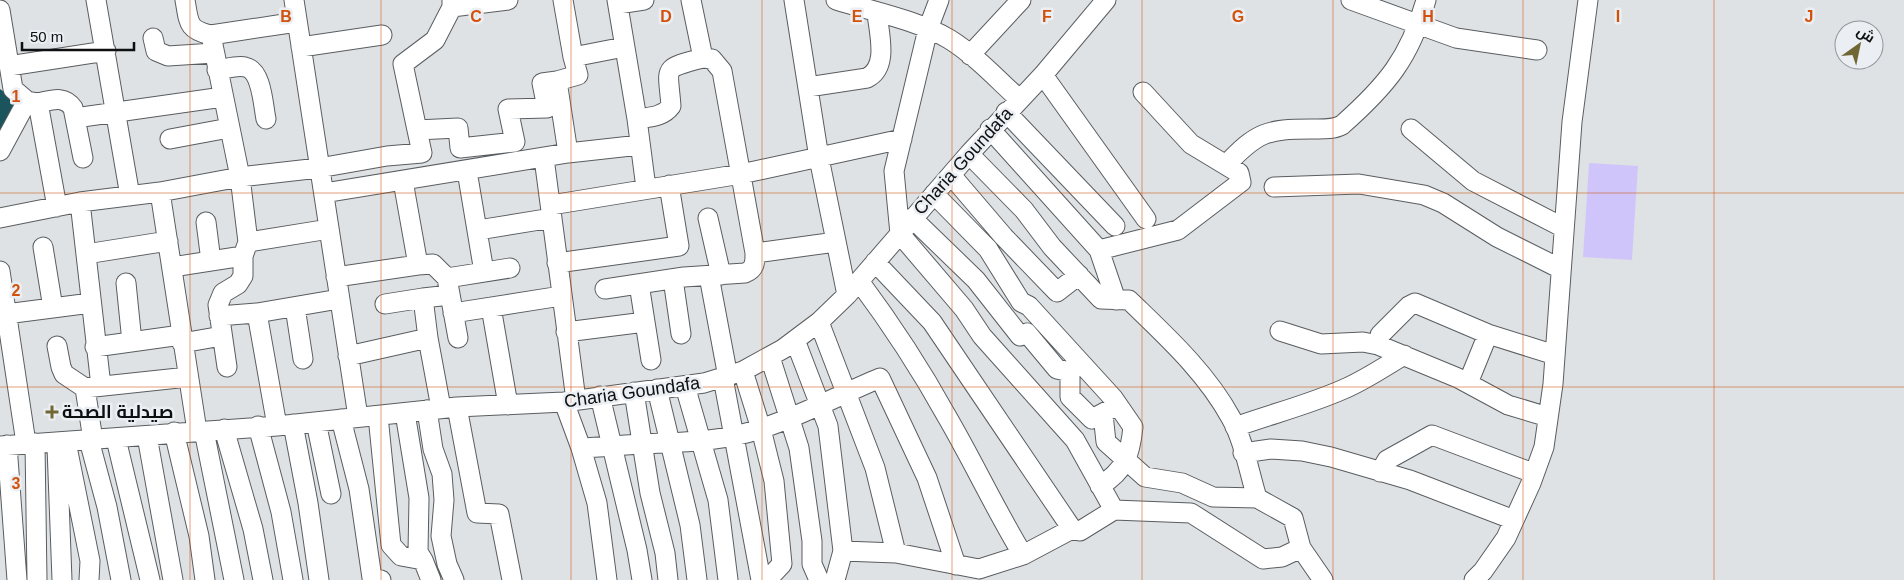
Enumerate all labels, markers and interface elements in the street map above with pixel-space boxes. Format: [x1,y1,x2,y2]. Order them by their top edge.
text: B [280,8,292,25]
text: C [470,8,482,25]
text: D [660,8,672,25]
text: E [852,8,863,25]
text: F [1042,8,1052,25]
text: G [1232,8,1244,25]
text: H [1422,8,1434,25]
text: I [1616,8,1620,25]
text: J [1805,8,1813,25]
scale bar [22,20,135,52]
north arrow [1834,20,1884,70]
text: ش [1854,22,1878,47]
text: 50 m [30,28,63,45]
text: 1 [12,88,21,105]
street label: Charia Goundafa [910,103,1017,219]
text: 2 [12,282,21,299]
street label: Charia Goundafa [563,372,702,411]
place label: صيدلية الصحة [62,402,174,422]
marker: صيدلية الصحة [46,406,58,418]
text: 3 [12,475,21,492]

